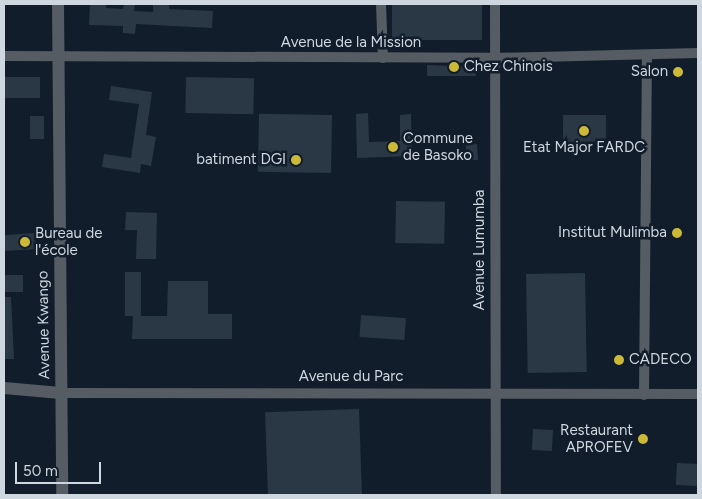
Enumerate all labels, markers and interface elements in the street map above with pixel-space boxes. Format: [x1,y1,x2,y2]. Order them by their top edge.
street label: Avenue de la Mission [281,34,421,52]
place label: Chez Chinois [464,58,553,76]
marker: Chez Chinois [448,61,460,73]
place label: Salon [631,63,668,81]
marker: Salon [672,66,684,78]
marker: Etat Major FARDC [578,125,590,137]
place label: Commune de Basoko [403,129,473,164]
place label: Etat Major FARDC [523,139,645,157]
marker: Commune de Basoko [387,141,399,153]
place label: batiment DGI [196,151,286,169]
marker: batiment DGI [290,154,302,166]
street label: Avenue Lumumba [471,190,489,310]
place label: Bureau de l'école [35,224,102,259]
place label: Institut Mulimba [558,224,667,242]
marker: Institut Mulimba [671,227,683,239]
marker: Bureau de l'école [19,236,31,248]
street label: Avenue Kwango [34,271,54,379]
place label: CADECO [629,351,692,369]
marker: CADECO [613,354,625,366]
street label: Avenue du Parc [299,368,403,386]
place label: Restaurant APROFEV [560,421,633,456]
marker: Restaurant APROFEV [637,433,649,445]
scale bar [18,452,104,484]
text: 50 m [23,462,58,480]

